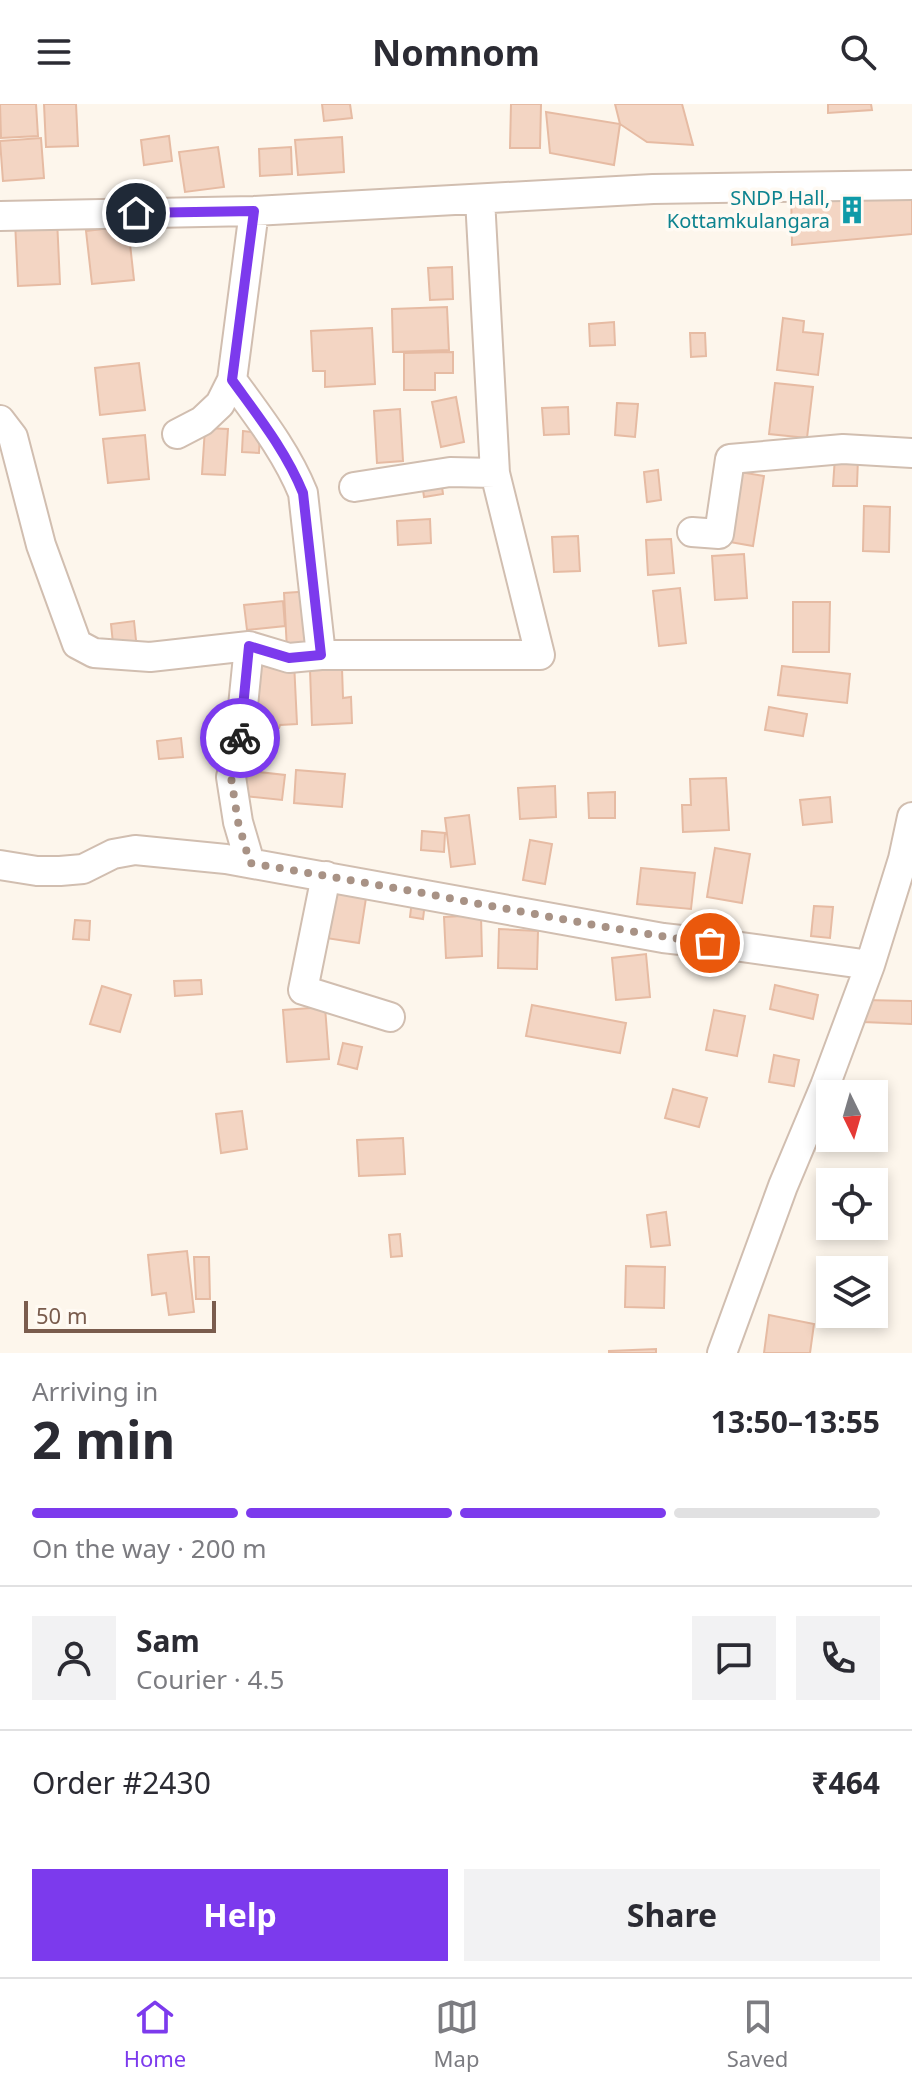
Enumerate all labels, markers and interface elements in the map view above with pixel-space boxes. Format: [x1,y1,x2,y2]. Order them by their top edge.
text: Nomnom [372,28,540,77]
icon: menu [32,30,76,74]
icon: search [836,30,880,74]
pin [102,179,170,247]
place label: SNDP Hall, Kottamkulangara [667,184,830,234]
icon: home [114,191,158,235]
building icon: SNDP Hall, Kottamkulangara [837,195,867,225]
courier [200,698,280,778]
icon: bike [218,716,262,760]
pin [676,909,744,977]
icon: bag [688,921,732,965]
north arrow [816,1080,888,1152]
map controls [816,1080,888,1328]
button: locate [816,1168,888,1240]
button: layers [816,1256,888,1328]
scale bar [24,1297,216,1333]
text: 50 m [36,1300,87,1330]
text: Arriving in [32,1373,158,1409]
text: 13:50–13:55 [711,1401,880,1442]
text: 2 min [32,1403,175,1474]
text: On the way · 200 m [32,1530,266,1566]
button: person [32,1616,116,1700]
button: chat [692,1616,776,1700]
button: phone [796,1616,880,1700]
text: Sam [136,1620,200,1661]
text: Courier · 4.5 [136,1661,284,1697]
text: Order #2430 [32,1762,211,1803]
text: ₹464 [811,1762,880,1803]
button: Help [32,1869,448,1961]
button: Share [464,1869,880,1961]
tab: Home [124,1995,186,2073]
tab: Map [434,1995,479,2073]
tab: Saved [727,1995,788,2073]

